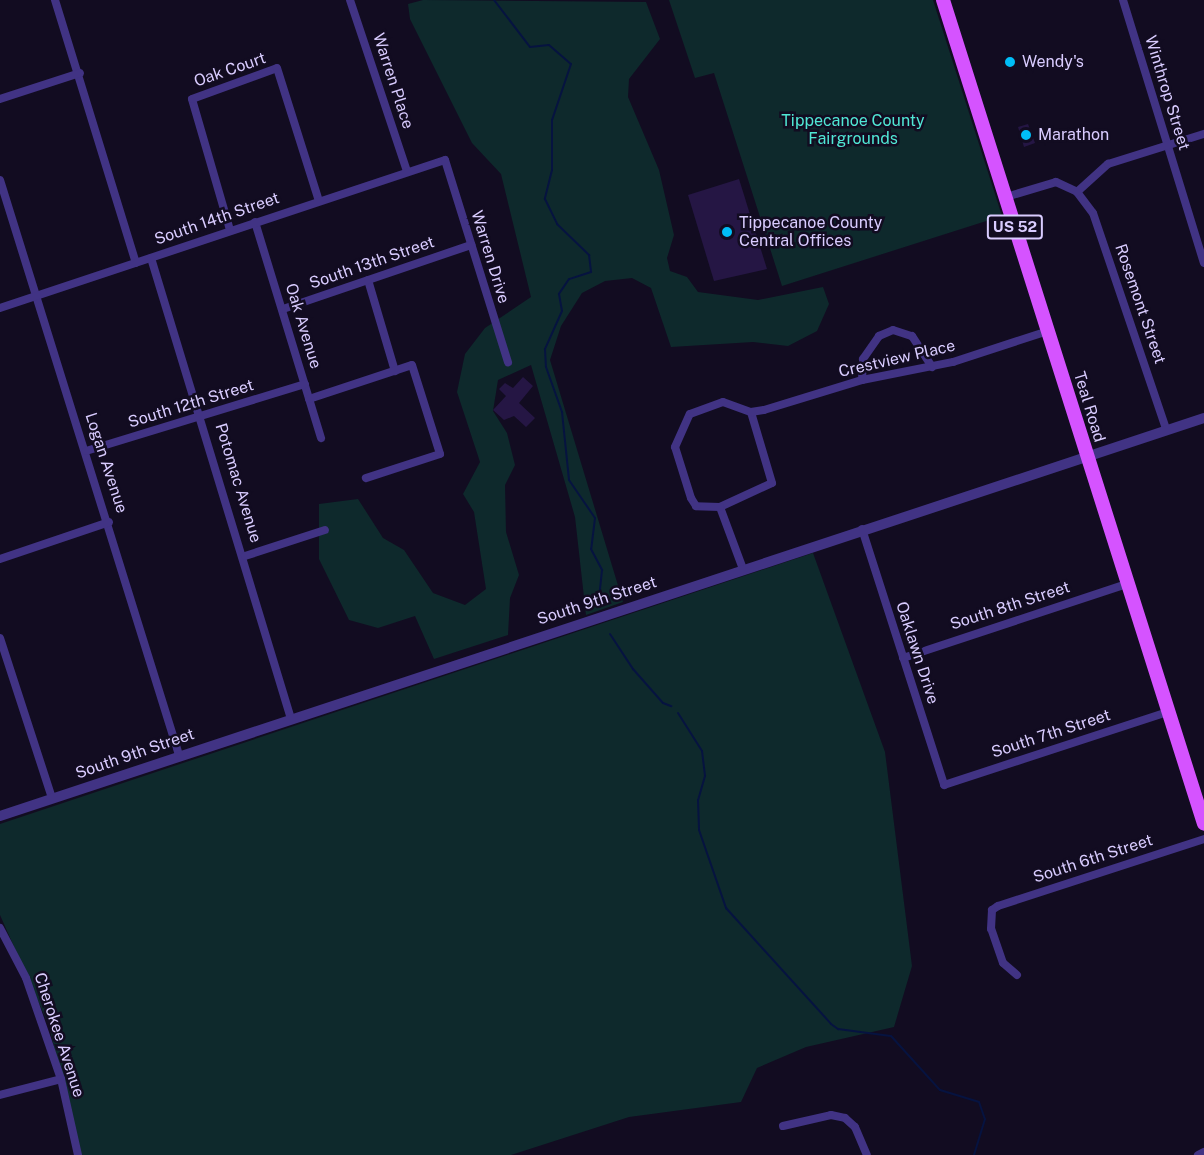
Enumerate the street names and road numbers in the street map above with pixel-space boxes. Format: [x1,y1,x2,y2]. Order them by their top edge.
street label: Warren Place [368,31,418,131]
street label: Winthrop Street [1140,33,1194,153]
street label: Oak Court [191,49,269,91]
street label: South 14th Street [152,189,282,249]
street label: Warren Drive [467,208,513,306]
road number: US 52 [986,215,1044,239]
street label: South 13th Street [307,233,437,293]
street label: Rosemont Street [1111,242,1169,366]
street label: Oak Avenue [281,281,325,371]
street label: Crestview Place [837,336,957,382]
street label: Teal Road [1069,369,1109,445]
street label: South 12th Street [126,376,256,432]
street label: Logan Avenue [81,410,131,516]
street label: Potomac Avenue [211,421,265,545]
street label: South 9th Street [535,573,659,629]
street label: South 8th Street [948,578,1072,634]
street label: Oaklawn Drive [891,599,943,707]
street label: South 7th Street [989,706,1113,762]
street label: South 9th Street [73,725,197,783]
street label: South 6th Street [1031,831,1155,887]
street label: Cherokee Avenue [30,970,88,1100]

